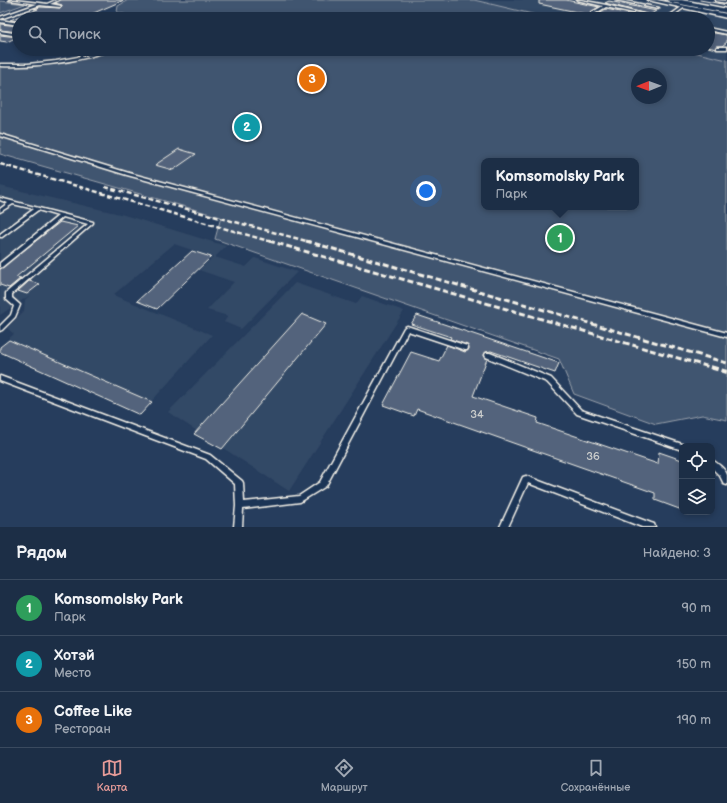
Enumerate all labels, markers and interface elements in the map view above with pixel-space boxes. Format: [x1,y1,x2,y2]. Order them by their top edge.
search box [12,12,715,56]
icon: search [26,23,48,45]
text: Поиск [58,25,101,44]
pin: 3 [299,64,325,94]
north arrow [631,68,667,104]
pin: 2 [234,112,260,142]
popup [481,158,639,210]
text: Komsomolsky Park [496,167,624,186]
your location [416,181,436,201]
text: Парк [496,186,527,202]
pin: 1 [547,223,573,253]
house number: 34 [470,408,484,421]
map controls [679,443,715,515]
button: locate [679,443,715,479]
house number: 36 [586,450,600,463]
button: layers [679,479,715,515]
text: Рядом [16,543,67,563]
text: Найдено: 3 [643,545,711,561]
text: Komsomolsky Park [54,590,183,609]
text: 1 [26,600,32,616]
text: 90 m [682,600,711,616]
text: Парк [54,609,86,625]
text: Хотэй [54,646,95,665]
text: 2 [25,656,33,672]
text: 150 m [677,656,711,672]
text: Место [54,665,91,681]
text: Coffee Like [54,702,132,721]
text: 3 [25,712,33,728]
text: 190 m [677,712,711,728]
text: Ресторан [54,721,111,737]
tab: Карта [97,757,128,794]
tab: Маршрут [321,757,368,794]
tab: Сохранённые [561,757,630,794]

